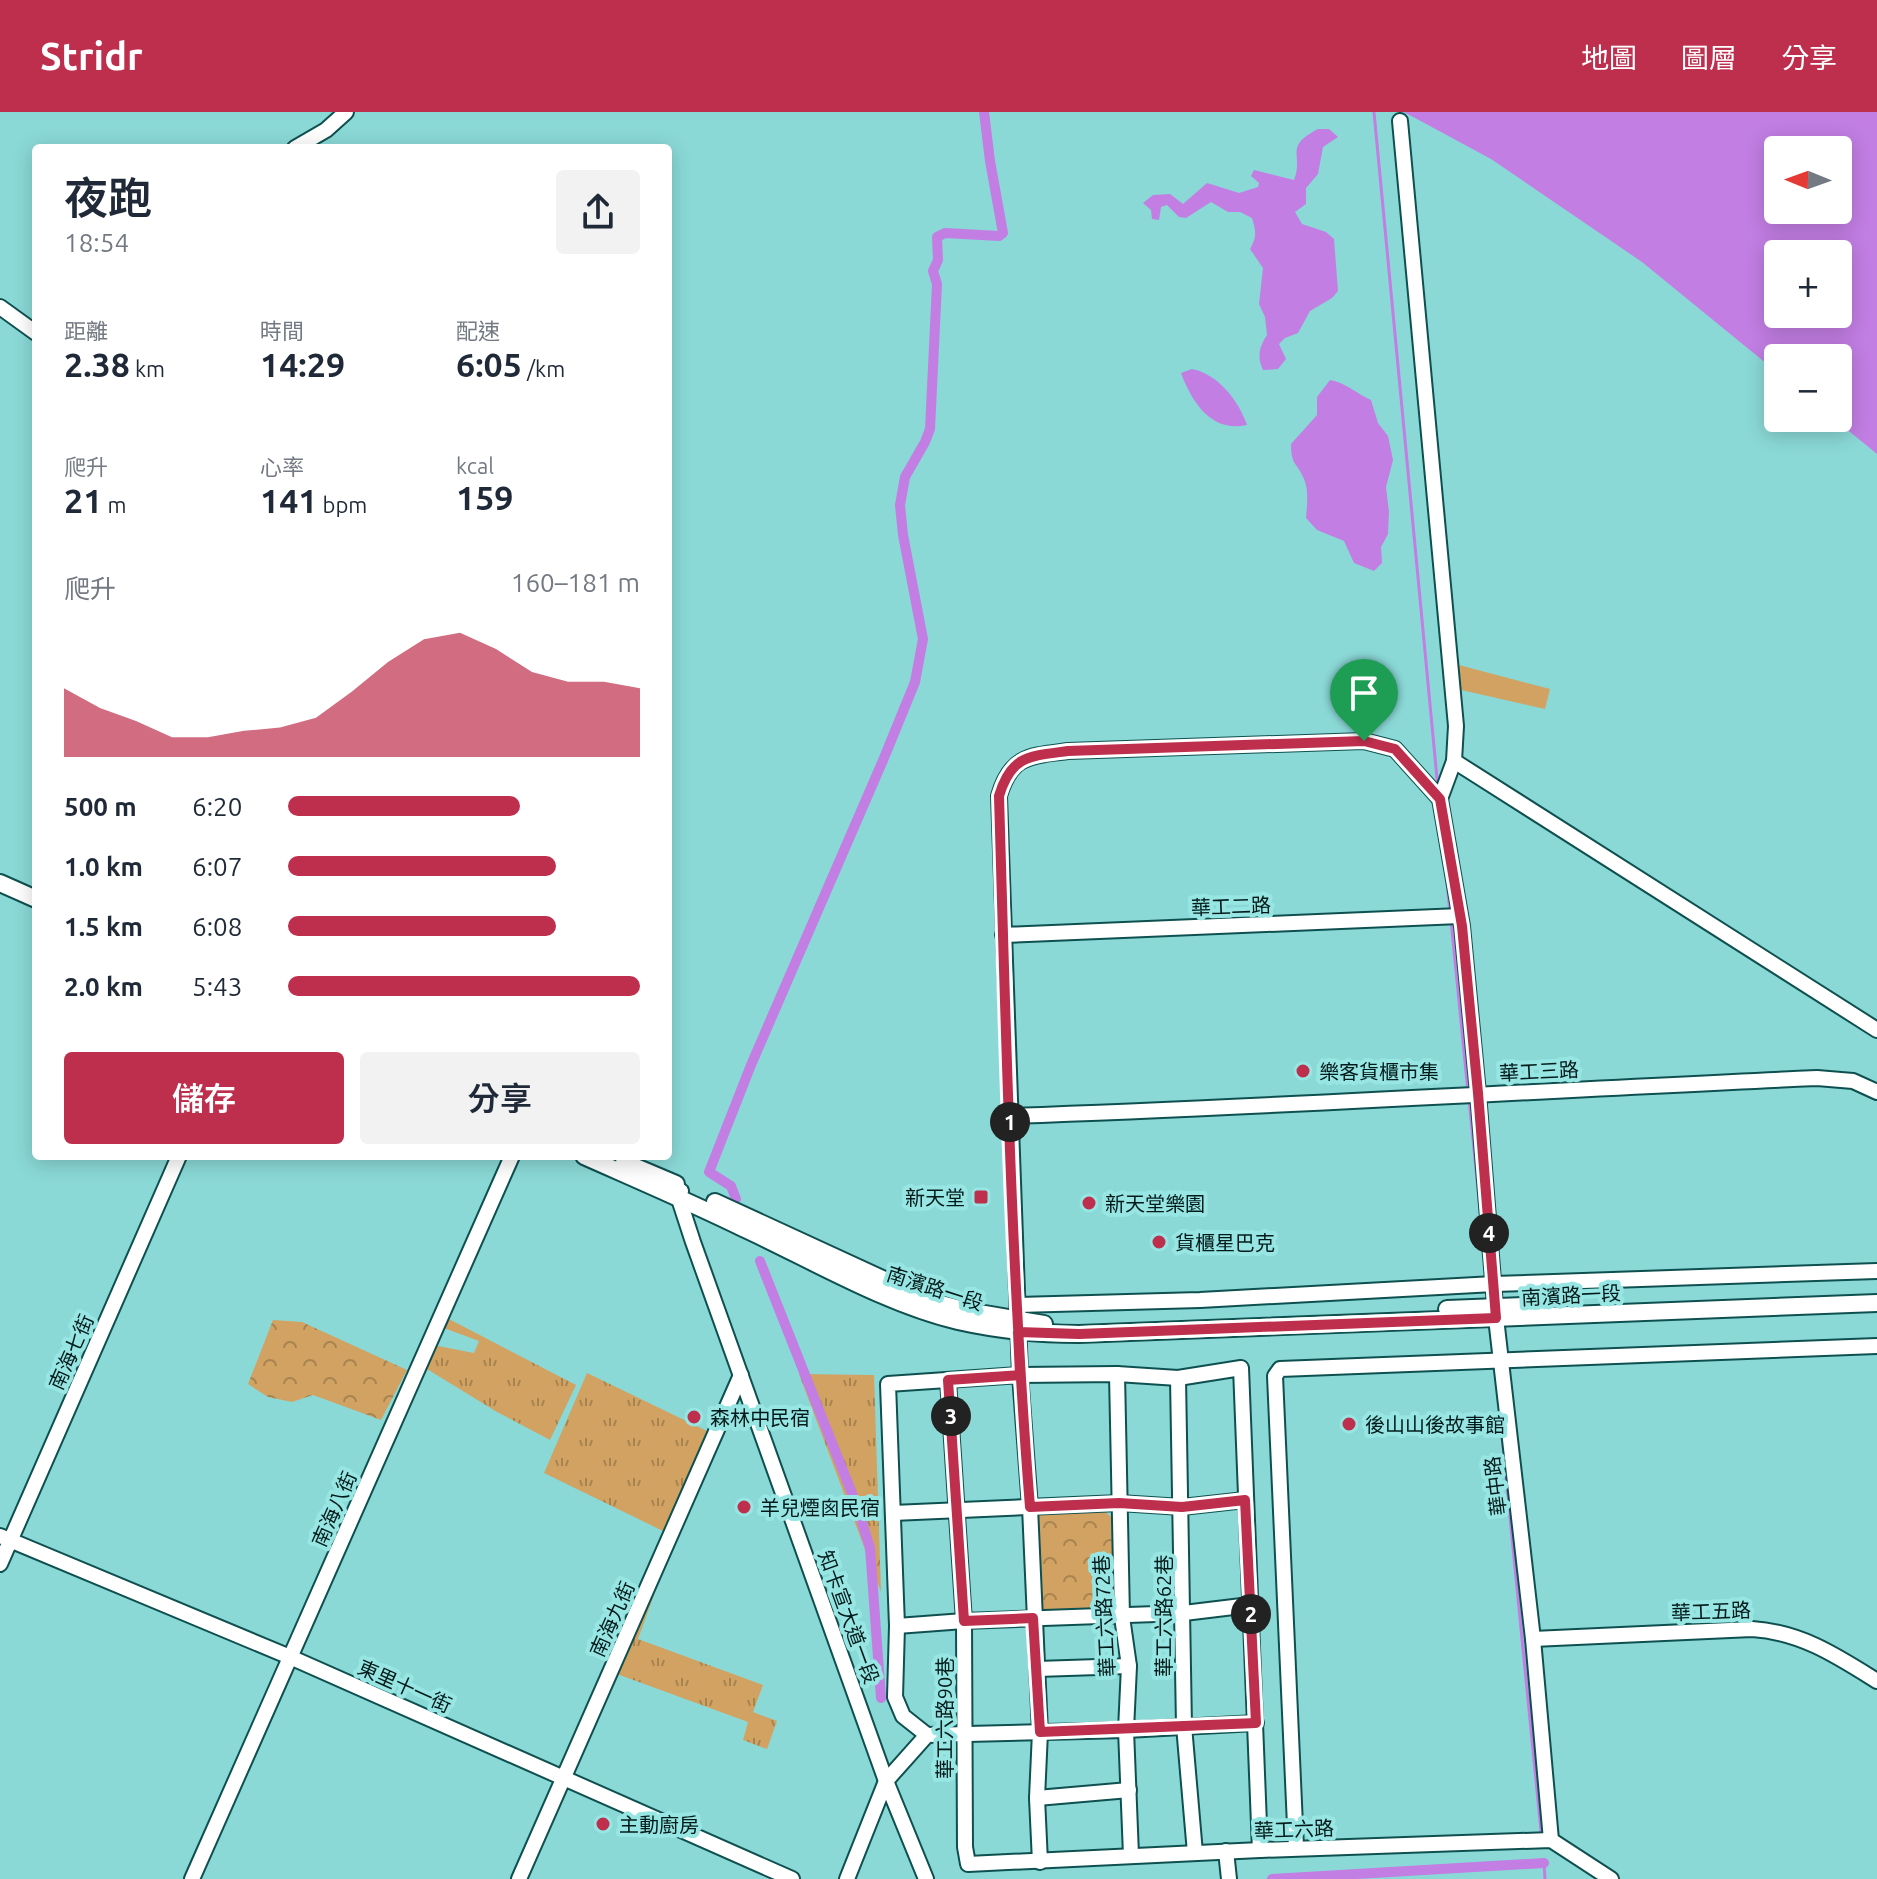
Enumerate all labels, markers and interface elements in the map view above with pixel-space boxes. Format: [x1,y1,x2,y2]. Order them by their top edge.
text: Stridr [40,35,143,77]
text: 地圖 [1581,42,1637,73]
text: 圖層 [1681,42,1737,73]
text: 分享 [1781,42,1837,73]
north arrow [1764,136,1852,224]
map controls [1764,136,1852,432]
button: share [556,170,640,254]
text: 夜跑 [64,173,152,222]
text: 18:54 [64,228,129,257]
button: + [1764,240,1852,328]
text: 距離 [64,318,108,343]
text: 時間 [260,318,304,343]
text: 配速 [456,318,500,343]
button: − [1764,344,1852,432]
text: 2.38 [64,345,130,383]
text: 14:29 [260,345,345,383]
text: 6:05 [456,345,522,383]
text: km [130,356,165,381]
text: /km [522,356,565,381]
text: kcal [456,453,494,478]
text: 爬升 [64,454,108,479]
text: 心率 [260,454,304,479]
text: 159 [456,478,514,516]
text: 21 [64,481,102,519]
text: 141 [260,481,318,519]
text: m [102,492,126,517]
text: bpm [318,492,367,517]
text: 160–181 m [511,568,640,597]
text: 爬升 [64,574,116,603]
pin [1330,659,1398,741]
icon: arrive [1342,671,1386,715]
text: 500 m [64,792,137,821]
text: 6:20 [192,792,242,821]
text: 1.0 km [64,852,143,881]
text: 6:07 [192,852,242,881]
street label: 華工二路 [1191,893,1271,919]
text: 1.5 km [64,912,143,941]
text: 6:08 [192,912,242,941]
text: 2.0 km [64,972,143,1001]
text: 5:43 [192,972,242,1001]
button: 儲存 [64,1052,344,1144]
button: 分享 [360,1052,640,1144]
street label: 華工三路 [1498,1057,1580,1085]
place label: 樂客貨櫃市集 [1319,1060,1439,1083]
marker: 樂客貨櫃市集 [1294,1062,1312,1080]
pin: 1 [990,1102,1030,1142]
text: 1 [1004,1109,1016,1134]
place label: 新天堂 [905,1186,965,1209]
marker: 新天堂 [972,1188,990,1206]
place label: 新天堂樂園 [1105,1192,1205,1215]
marker: 新天堂樂園 [1080,1194,1098,1212]
pin: 4 [1469,1213,1509,1253]
text: 4 [1483,1220,1495,1245]
place label: 貨櫃星巴克 [1175,1231,1275,1254]
marker: 貨櫃星巴克 [1150,1233,1168,1251]
street label: 南濱路一段 [884,1262,986,1314]
street label: 南濱路一段 [1520,1281,1622,1309]
street label: 南海七街 [44,1311,98,1393]
pin: 3 [931,1396,971,1436]
text: 3 [945,1403,957,1428]
place label: 森林中民宿 [710,1406,810,1429]
marker: 森林中民宿 [685,1408,703,1426]
place label: 後山山後故事館 [1365,1413,1505,1436]
marker: 後山山後故事館 [1340,1415,1358,1433]
street label: 華中路 [1480,1455,1510,1517]
street label: 南海八街 [307,1468,361,1550]
place label: 羊兒煙囪民宿 [760,1496,880,1519]
marker: 羊兒煙囪民宿 [735,1498,753,1516]
street label: 知卡宣大道一段 [814,1547,884,1687]
street label: 華工六路72巷 [1089,1554,1119,1678]
street label: 華工六路62巷 [1152,1555,1175,1677]
street label: 南海九街 [585,1578,639,1660]
pin: 2 [1231,1594,1271,1634]
street label: 華工五路 [1671,1598,1751,1624]
text: 2 [1245,1601,1257,1626]
street label: 東里十一街 [355,1655,455,1717]
street label: 華工六路90巷 [933,1657,956,1779]
place label: 主動廚房 [619,1813,699,1836]
marker: 主動廚房 [594,1815,612,1833]
street label: 華工六路 [1254,1816,1334,1842]

